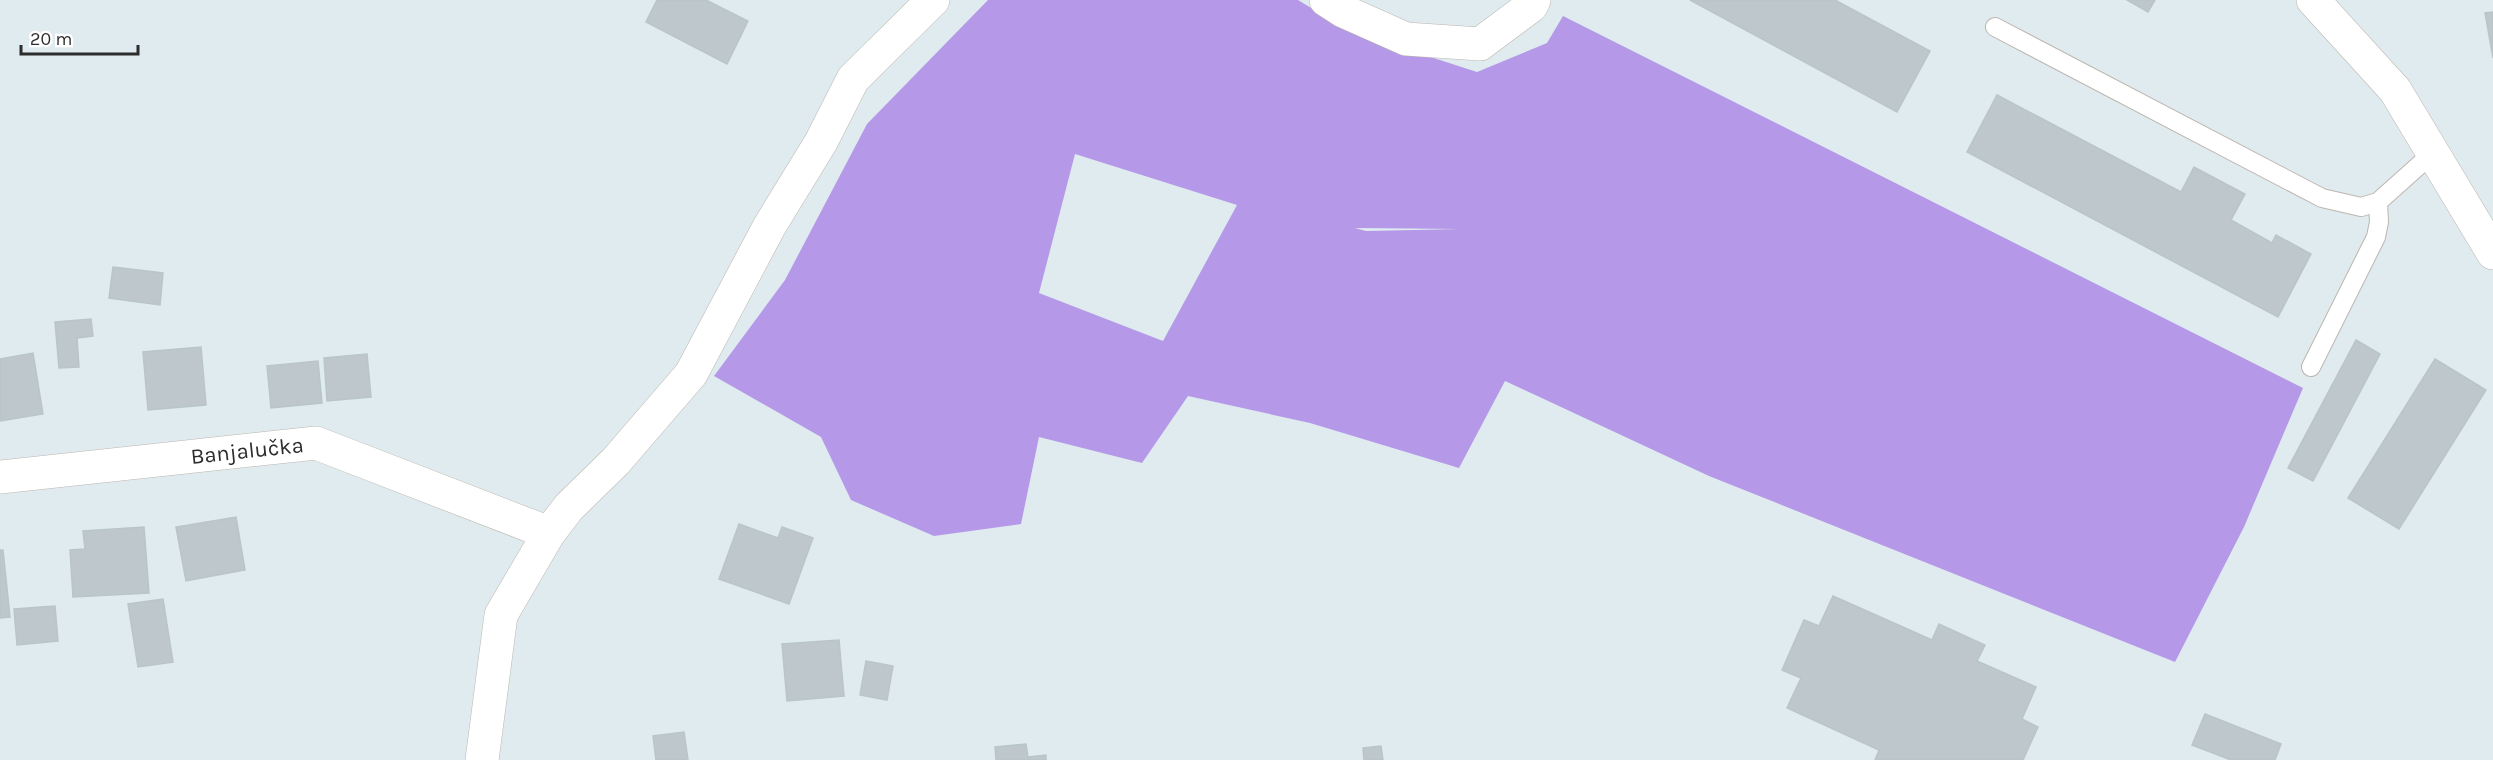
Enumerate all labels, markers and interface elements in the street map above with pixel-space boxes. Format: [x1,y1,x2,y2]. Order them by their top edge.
scale bar [21,18,138,56]
text: 20 m [30,28,72,50]
street label: Banjalučka [189,432,305,470]

